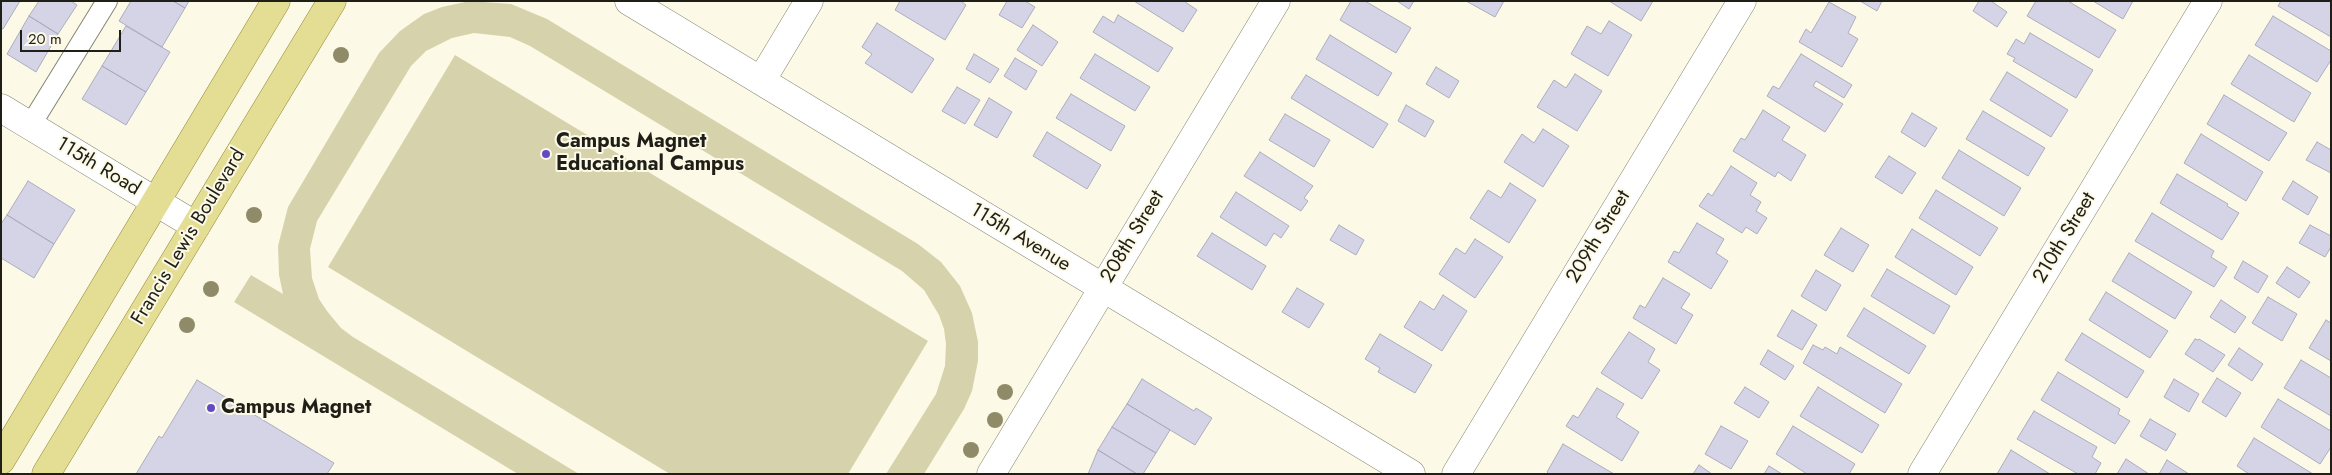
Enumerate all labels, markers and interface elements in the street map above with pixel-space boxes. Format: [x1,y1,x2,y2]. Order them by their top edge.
scale bar [22,20,124,52]
text: 20 m [28,28,62,50]
place label: Campus Magnet Educational Campus [556,130,744,177]
street label: 115th Road [52,133,144,201]
street label: Francis Lewis Boulevard [127,145,251,329]
marker: Campus Magnet Educational Campus [540,148,552,160]
street label: 209th Street [1562,186,1636,288]
street label: 208th Street [1096,187,1170,287]
street label: 210th Street [2029,188,2101,288]
street label: 115th Avenue [965,199,1075,277]
place label: Campus Magnet [221,396,371,420]
marker: Campus Magnet [205,402,217,414]

